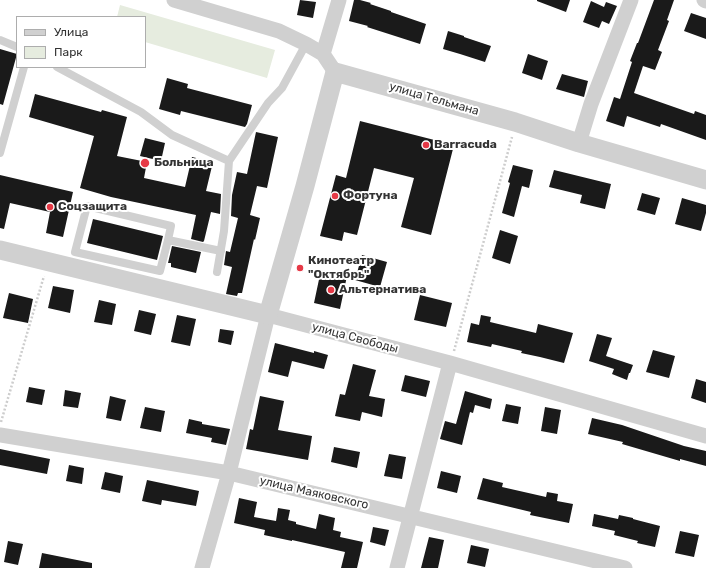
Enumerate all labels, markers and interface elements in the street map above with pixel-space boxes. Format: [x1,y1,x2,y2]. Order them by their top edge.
legend [16,16,146,68]
text: Улица [54,25,88,39]
text: Парк [54,45,83,59]
street label: улица Тельмана [387,79,481,119]
place label: Barracuda [434,138,497,152]
marker: Barracuda [421,140,431,150]
place label: Больница [154,156,214,170]
marker: Больница [139,157,151,169]
place label: Фортуна [343,189,397,203]
marker: Фортуна [330,191,340,201]
place label: Соцзащита [58,200,127,214]
marker: Соцзащита [45,202,55,212]
place label: Кинотеатр "Октябрь" [308,254,374,282]
marker: Кинотеатр "Октябрь" [295,263,305,273]
place label: Альтернатива [339,283,426,297]
marker: Альтернатива [326,285,336,295]
street label: улица Свободы [310,320,400,356]
street label: улица Маяковского [258,473,370,513]

